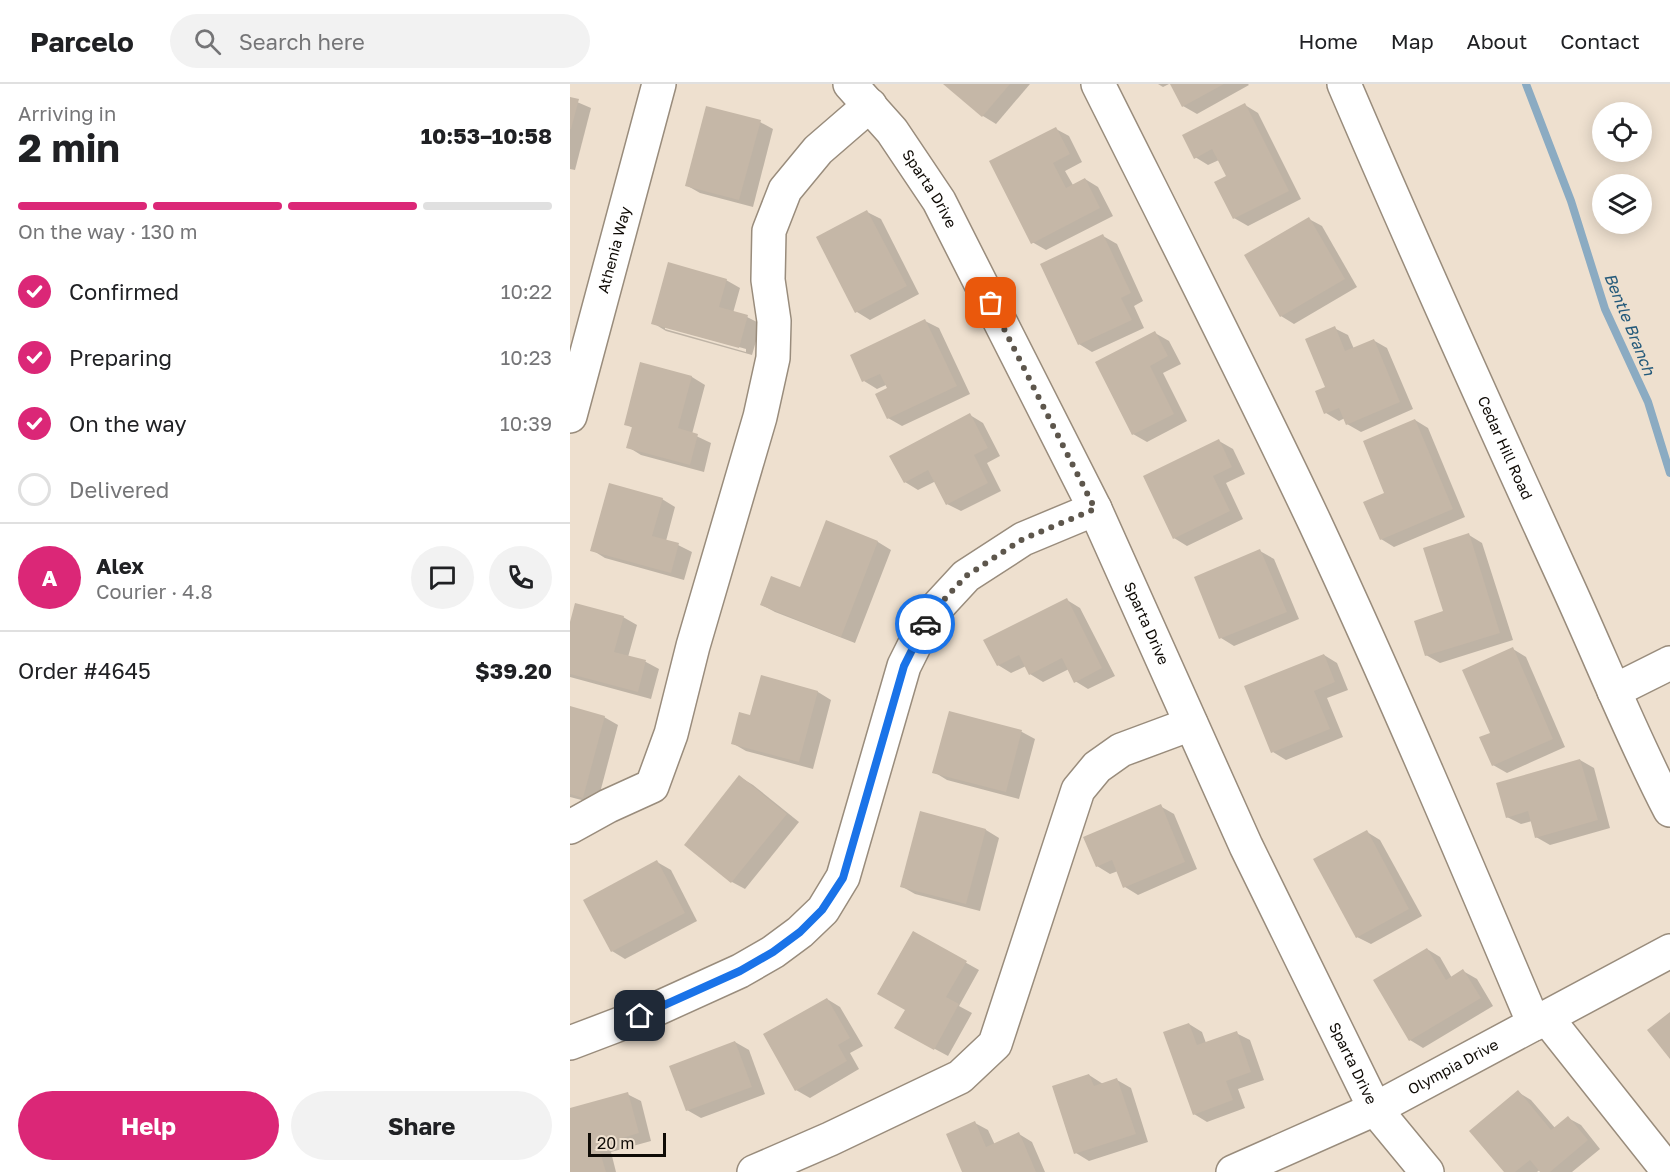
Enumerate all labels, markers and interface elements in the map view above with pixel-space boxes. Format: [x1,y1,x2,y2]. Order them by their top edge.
search box [170,14,590,68]
text: Parcelo [30,25,134,58]
icon: search [191,25,224,58]
text: Search here [239,28,365,55]
text: Home [1298,28,1358,54]
text: Map [1391,28,1434,54]
text: About [1467,28,1527,54]
text: Contact [1560,28,1640,54]
text: Arriving in [18,101,116,125]
map controls [1592,102,1652,234]
button: locate [1592,102,1652,162]
text: 10:53–10:58 [421,122,552,149]
text: 2 min [18,124,120,171]
street label: Sparta Drive [899,146,961,231]
button: layers [1592,174,1652,234]
street label: Athenia Way [593,204,634,295]
text: On the way · 130 m [18,219,197,243]
water label: Bentle Branch [1600,270,1660,379]
icon: check [18,275,51,308]
pin [965,277,1016,328]
text: Confirmed [69,278,179,305]
text: 10:22 [501,279,552,303]
icon: bag [974,286,1007,319]
icon: check [18,341,51,374]
text: Preparing [69,344,172,371]
text: 10:23 [501,345,552,369]
street label: Cedar Hill Road [1475,393,1537,502]
icon: check [18,407,51,440]
text: On the way [69,410,187,437]
text: 10:39 [500,411,552,435]
text: Delivered [69,476,169,503]
button: chat [411,546,474,609]
button: phone [489,546,552,609]
text: Alex [96,552,144,579]
text: A [42,564,57,591]
text: Courier · 4.8 [96,579,213,603]
street label: Sparta Drive [1121,579,1174,668]
courier [895,594,955,654]
icon: car [909,608,942,641]
text: Order #4645 [18,657,151,684]
text: $39.20 [475,657,552,684]
pin [614,990,665,1041]
icon: home [623,999,656,1032]
street label: Sparta Drive [1326,1019,1381,1107]
street label: Olympia Drive [1404,1035,1501,1098]
button: Help [18,1091,279,1160]
button: Share [291,1091,552,1160]
scale bar [588,1130,666,1158]
text: 20 m [597,1133,634,1153]

